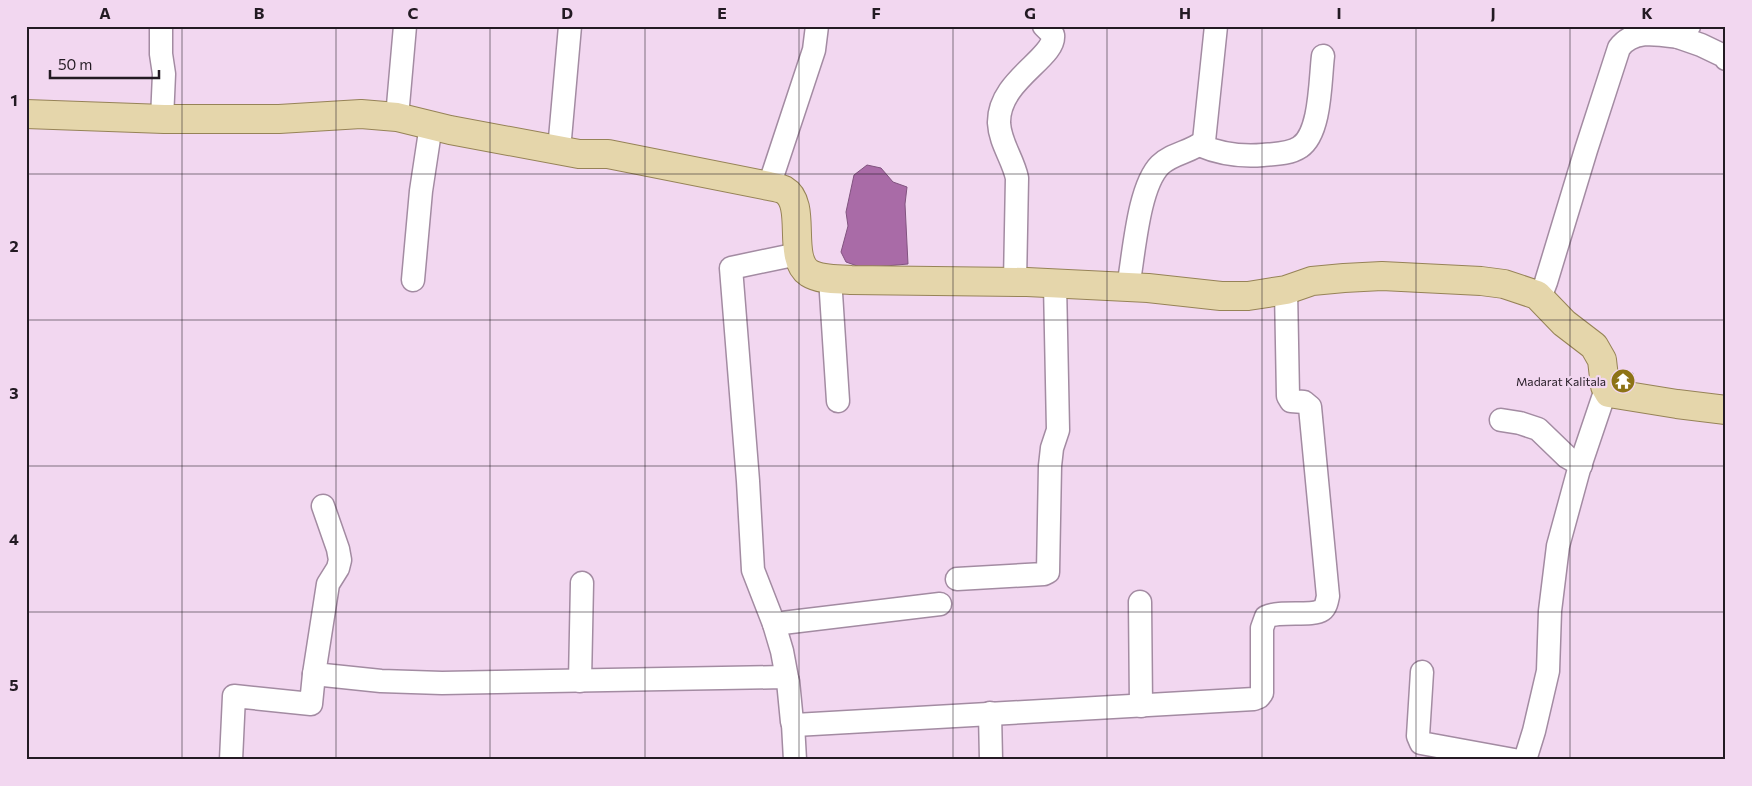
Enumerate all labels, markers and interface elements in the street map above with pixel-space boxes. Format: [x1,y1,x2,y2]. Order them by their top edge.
text: A [99,3,111,22]
text: B [254,3,265,22]
text: C [408,3,419,22]
text: D [561,3,573,22]
text: E [717,3,727,22]
text: F [871,3,881,22]
text: G [1024,3,1036,22]
text: H [1179,3,1191,22]
text: I [1336,3,1342,22]
text: J [1490,3,1496,22]
text: K [1641,3,1653,22]
scale bar [50,48,159,80]
text: 50 m [58,55,92,73]
text: 1 [10,90,18,109]
text: 2 [9,236,19,255]
temple icon: Madarat Kalitala [1610,368,1636,394]
place label: Madarat Kalitala [1516,374,1606,388]
text: 3 [9,383,19,402]
text: 4 [9,529,19,548]
text: 5 [9,675,19,694]

